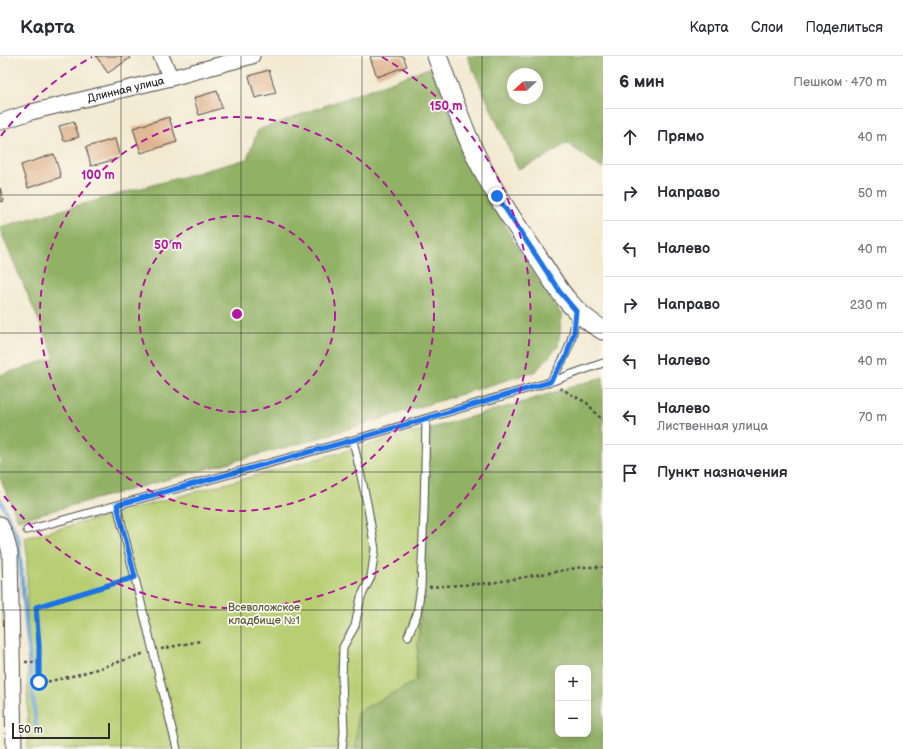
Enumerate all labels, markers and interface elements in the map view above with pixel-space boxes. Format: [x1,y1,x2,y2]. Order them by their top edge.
text: Карта [20,16,74,39]
text: Карта [689,19,729,36]
text: Слои [751,19,783,36]
text: Поделиться [805,19,883,36]
north arrow [507,68,543,104]
text: 6 мин [619,72,665,92]
street label: Длинная улица [86,73,166,105]
text: Пешком · 470 m [793,74,887,90]
text: 150 m [430,99,462,114]
icon: ahead [619,126,641,148]
text: Прямо [657,127,704,146]
text: 40 m [857,129,887,145]
text: 100 m [81,168,115,183]
icon: right [619,182,641,204]
text: Направо [657,183,720,202]
text: 50 m [858,185,887,201]
route end [488,187,506,205]
text: 50 m [154,238,182,253]
icon: left [619,238,641,260]
text: Налево [657,239,710,258]
text: 40 m [857,241,887,257]
icon: right [619,294,641,316]
text: Направо [657,295,720,314]
text: 230 m [850,297,887,313]
centre of rings [230,307,244,321]
icon: left [619,350,641,372]
text: Налево [657,351,710,370]
text: 40 m [857,353,887,369]
text: Налево [657,399,710,418]
icon: left [619,406,641,428]
text: 70 m [859,409,887,425]
text: Лиственная улица [657,418,768,434]
icon: arrive [619,462,641,484]
text: Пункт назначения [657,463,788,482]
park label: Всеволожское кладбище №1 [228,601,300,627]
map controls [555,665,591,737]
button: + [555,665,591,701]
route start [30,673,48,691]
button: − [555,701,591,737]
scale bar [12,721,110,740]
text: 50 m [18,723,43,736]

